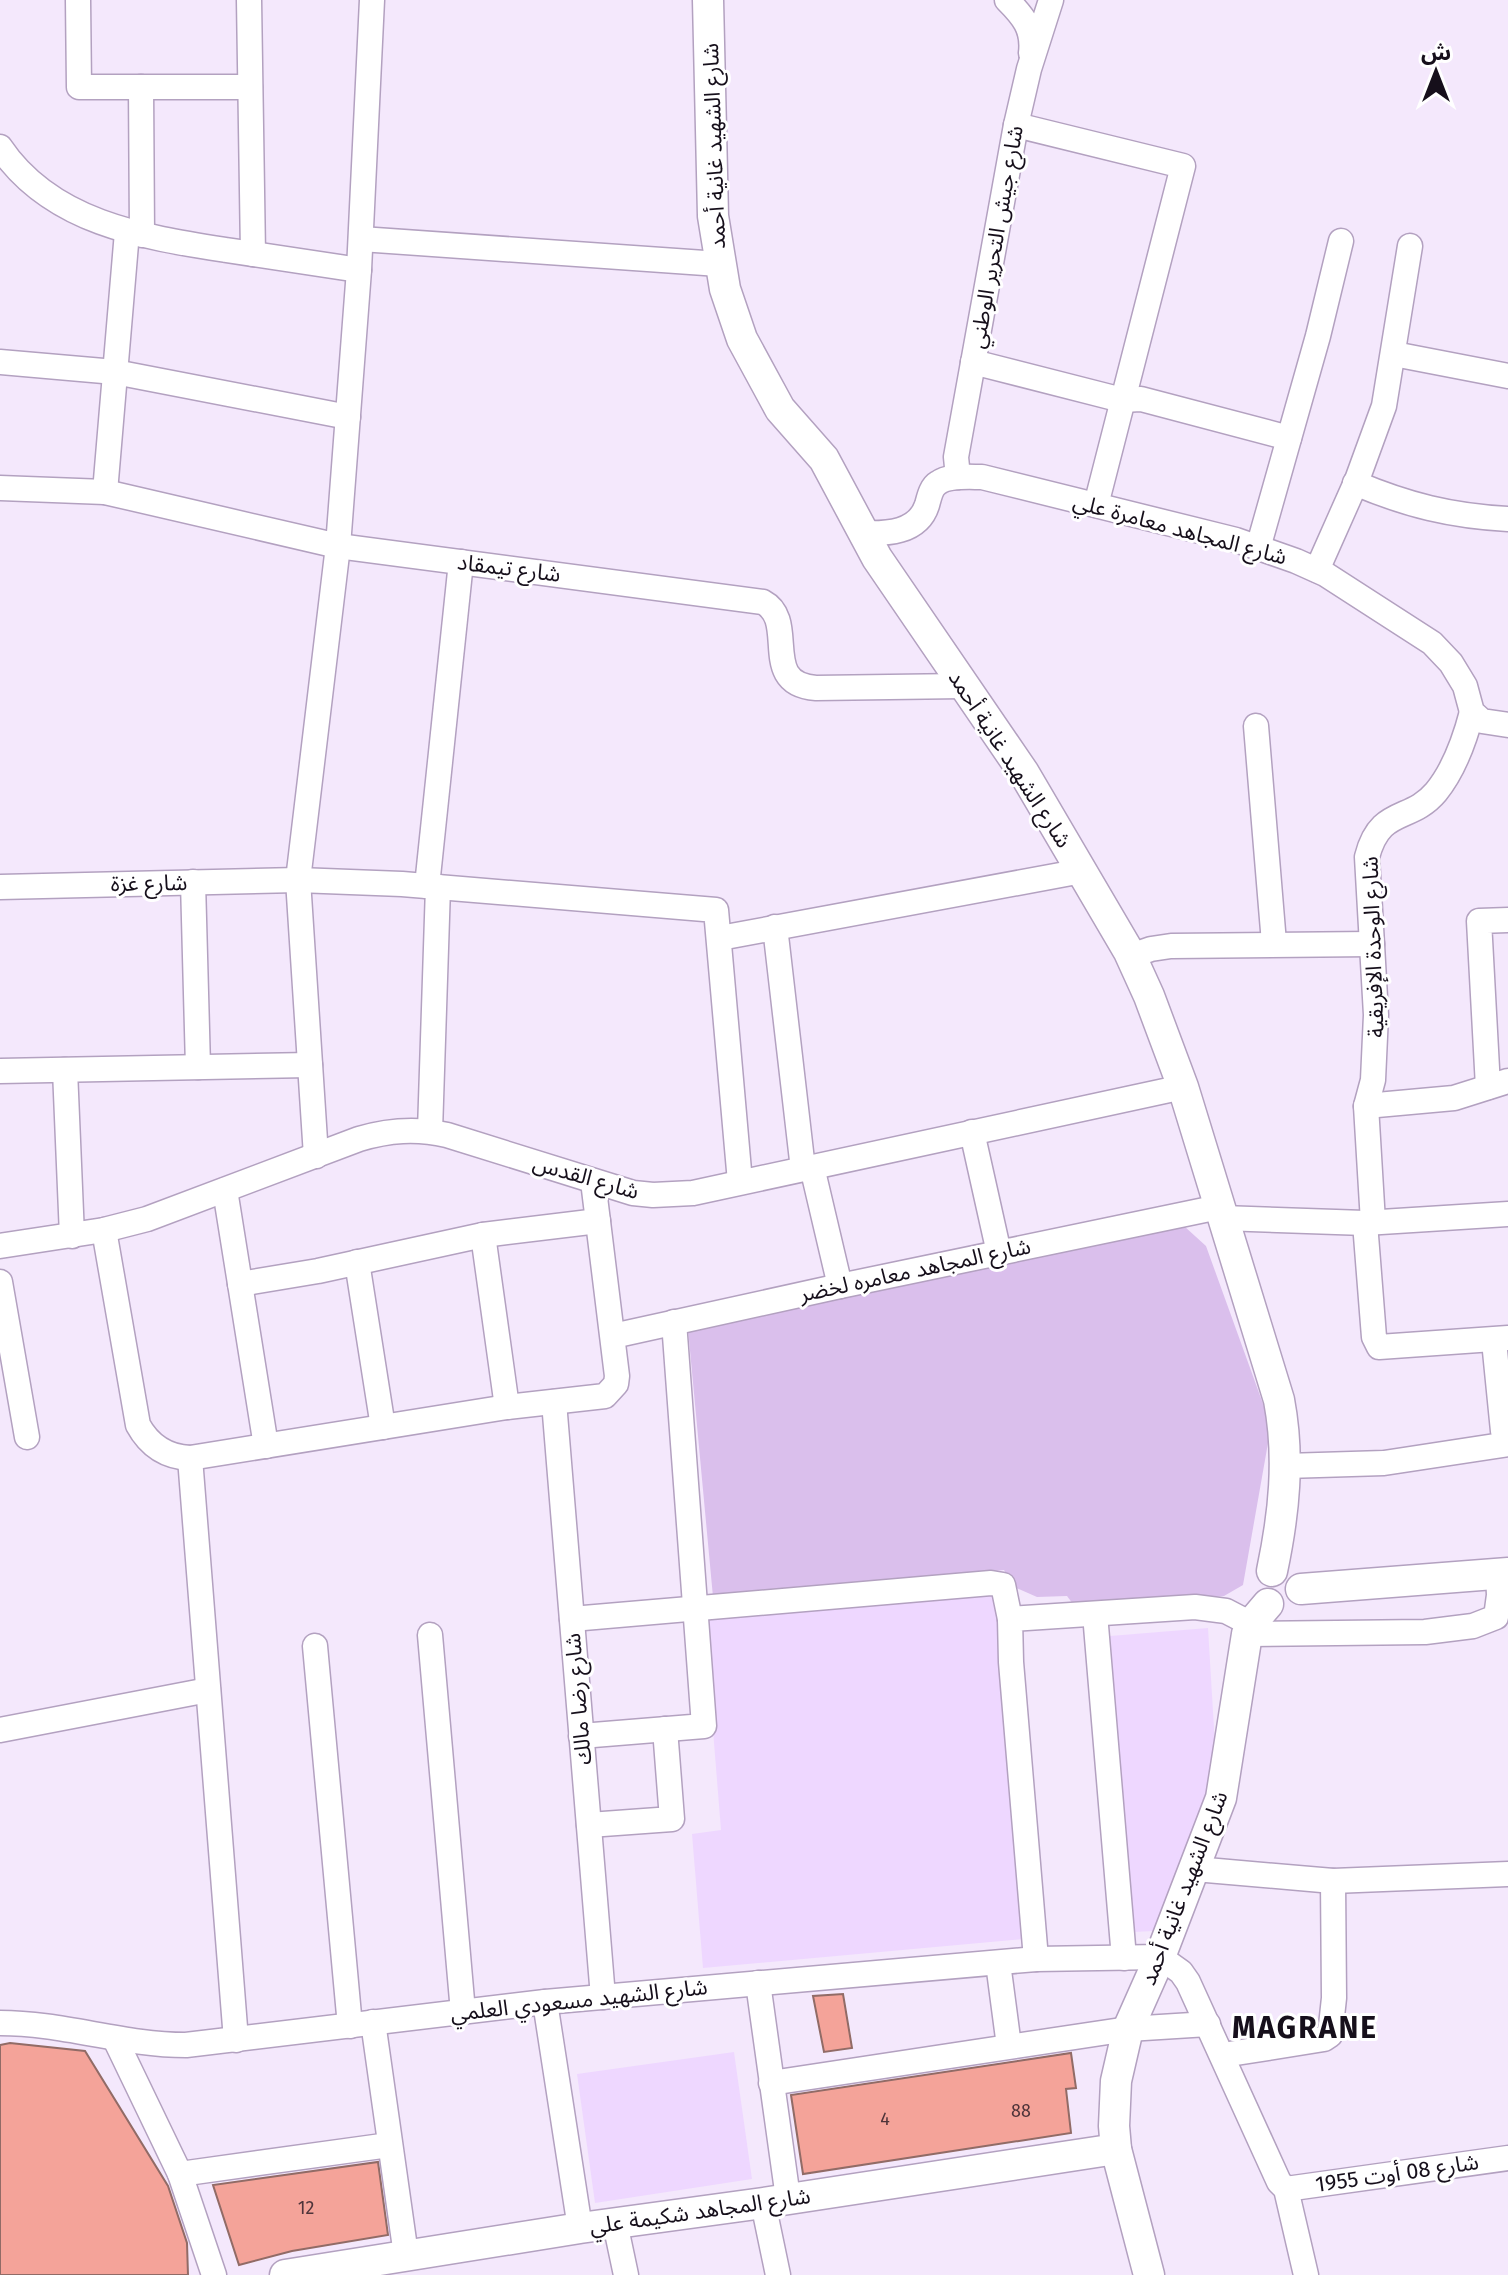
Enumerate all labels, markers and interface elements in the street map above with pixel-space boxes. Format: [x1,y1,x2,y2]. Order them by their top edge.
north arrow [1396,32,1476,112]
text: ش [1421,39,1451,66]
street label: شارع الشهيد غانية أحمد [697,43,734,249]
street label: شارع جيش التحرير الوطني [963,123,1032,351]
street label: شارع المجاهد معامرة علي [1069,487,1290,574]
street label: شارع تيمقاد [455,548,562,591]
street label: شارع الشهيد غانية أحمد [940,665,1077,854]
street label: شارع الوحدة الإفريقية [1356,856,1393,1038]
street label: شارع غزة [111,869,188,900]
street label: شارع القدس [529,1149,642,1208]
street label: شارع المجاهد معامره لخضر [796,1232,1034,1311]
street label: شارع رضا مالك [559,1632,600,1766]
street label: شارع الشهيد غانية أحمد [1134,1787,1236,1990]
street label: شارع الشهيد مسعودي العلمي [449,1973,709,2030]
district label: MAGRANE [1232,2010,1378,2046]
house number: 88 [1011,2100,1031,2122]
house number: 4 [880,2108,890,2130]
street label: شارع 08 أوت 1955 [1314,2148,1481,2201]
street label: شارع المجاهد شكيمة علي [588,2182,813,2243]
house number: 12 [298,2197,314,2219]

